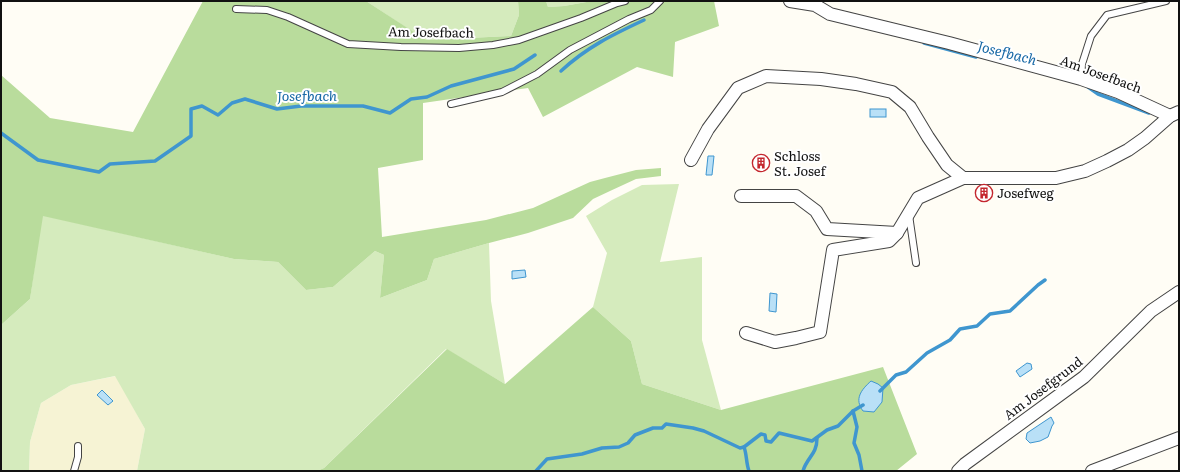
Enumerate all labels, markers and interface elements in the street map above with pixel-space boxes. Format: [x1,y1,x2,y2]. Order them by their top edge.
street label: Am Josefbach [388,21,474,42]
water label: Josefbach [976,35,1040,69]
street label: Am Josefbach [1058,50,1145,97]
water label: Josefbach [277,85,338,105]
place label: Schloss St. Josef [774,146,827,180]
building icon: Schloss St. Josef [751,153,771,173]
building icon: Josefweg [974,183,994,203]
place label: Josefweg [997,183,1055,202]
street label: Am Josefgrund [999,352,1086,424]

